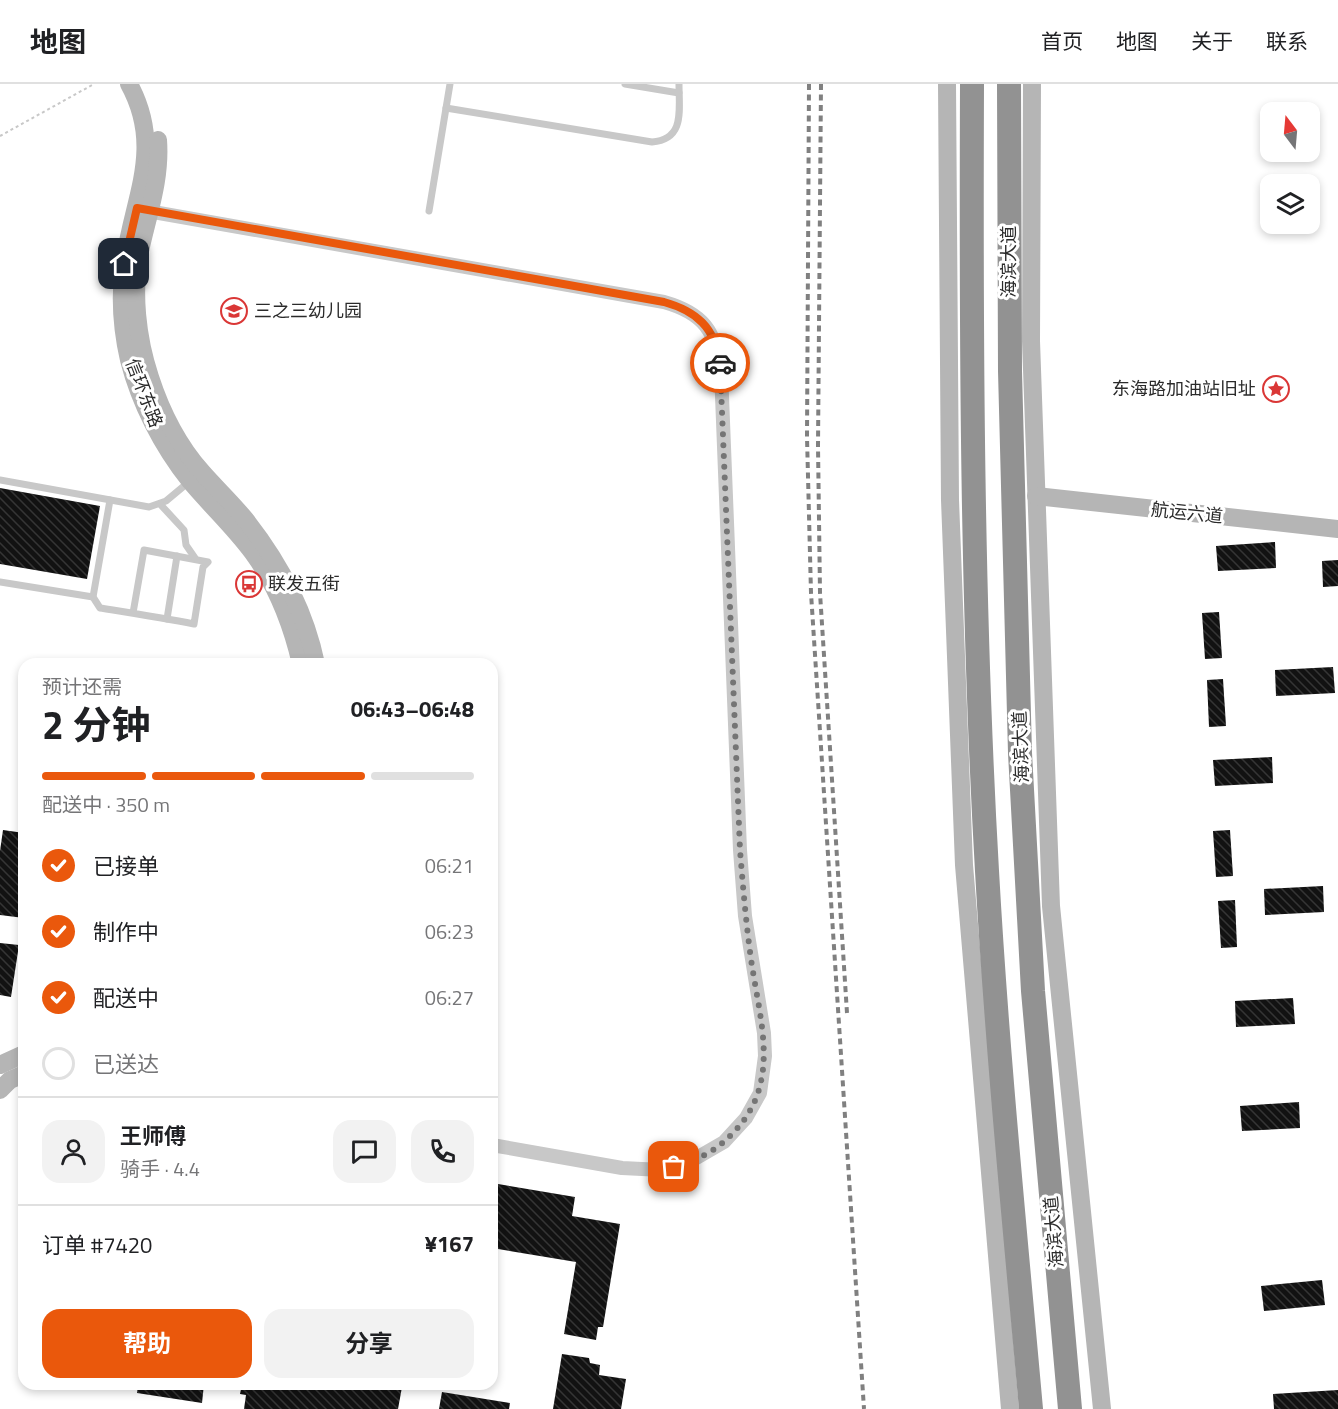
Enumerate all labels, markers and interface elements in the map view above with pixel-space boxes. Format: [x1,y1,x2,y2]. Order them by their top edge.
text: 地图 [30,20,86,63]
text: 首页 [1041,25,1083,57]
text: 地图 [1116,25,1158,57]
text: 关于 [1191,25,1233,57]
text: 联系 [1266,25,1308,57]
north arrow [1260,102,1320,162]
map controls [1260,102,1320,234]
button: layers [1260,174,1320,234]
street label: 海滨大道 [995,226,1022,298]
pin [98,238,149,289]
icon: home [107,247,140,280]
school or university icon: 三之三幼儿园 [219,296,249,326]
place label: 三之三幼儿园 [254,297,362,324]
courier [690,333,750,393]
icon: car [704,347,737,380]
street label: 信环东路 [119,354,170,431]
place icon: 东海路加油站旧址 [1261,374,1291,404]
place label: 东海路加油站旧址 [1112,375,1256,402]
street label: 航运六道 [1150,495,1224,530]
bus stop icon: 联发五街 [234,569,264,599]
place label: 联发五街 [268,570,340,597]
text: 预计还需 [42,671,122,702]
text: 06:43–06:48 [351,692,474,726]
text: 2 分钟 [42,695,150,754]
street label: 海滨大道 [1006,711,1035,783]
text: 配送中 · 350 m [42,789,170,820]
icon: check [42,849,75,882]
text: 已接单 [93,849,159,883]
text: 06:21 [425,850,474,881]
icon: check [42,915,75,948]
text: 制作中 [93,915,159,949]
text: 06:23 [425,916,474,947]
icon: check [42,981,75,1014]
text: 配送中 [93,981,159,1015]
text: 06:27 [425,982,474,1013]
text: 已送达 [93,1047,159,1081]
text: 王师傅 [120,1119,186,1153]
button: person [42,1120,105,1183]
button: chat [333,1120,396,1183]
button: phone [411,1120,474,1183]
pin [648,1141,699,1192]
icon: bag [657,1150,690,1183]
text: 骑手 · 4.4 [120,1153,200,1184]
street label: 海滨大道 [1037,1195,1070,1269]
text: ¥167 [425,1227,474,1261]
text: 订单 #7420 [42,1228,152,1262]
button: 帮助 [42,1309,252,1378]
button: 分享 [264,1309,474,1378]

